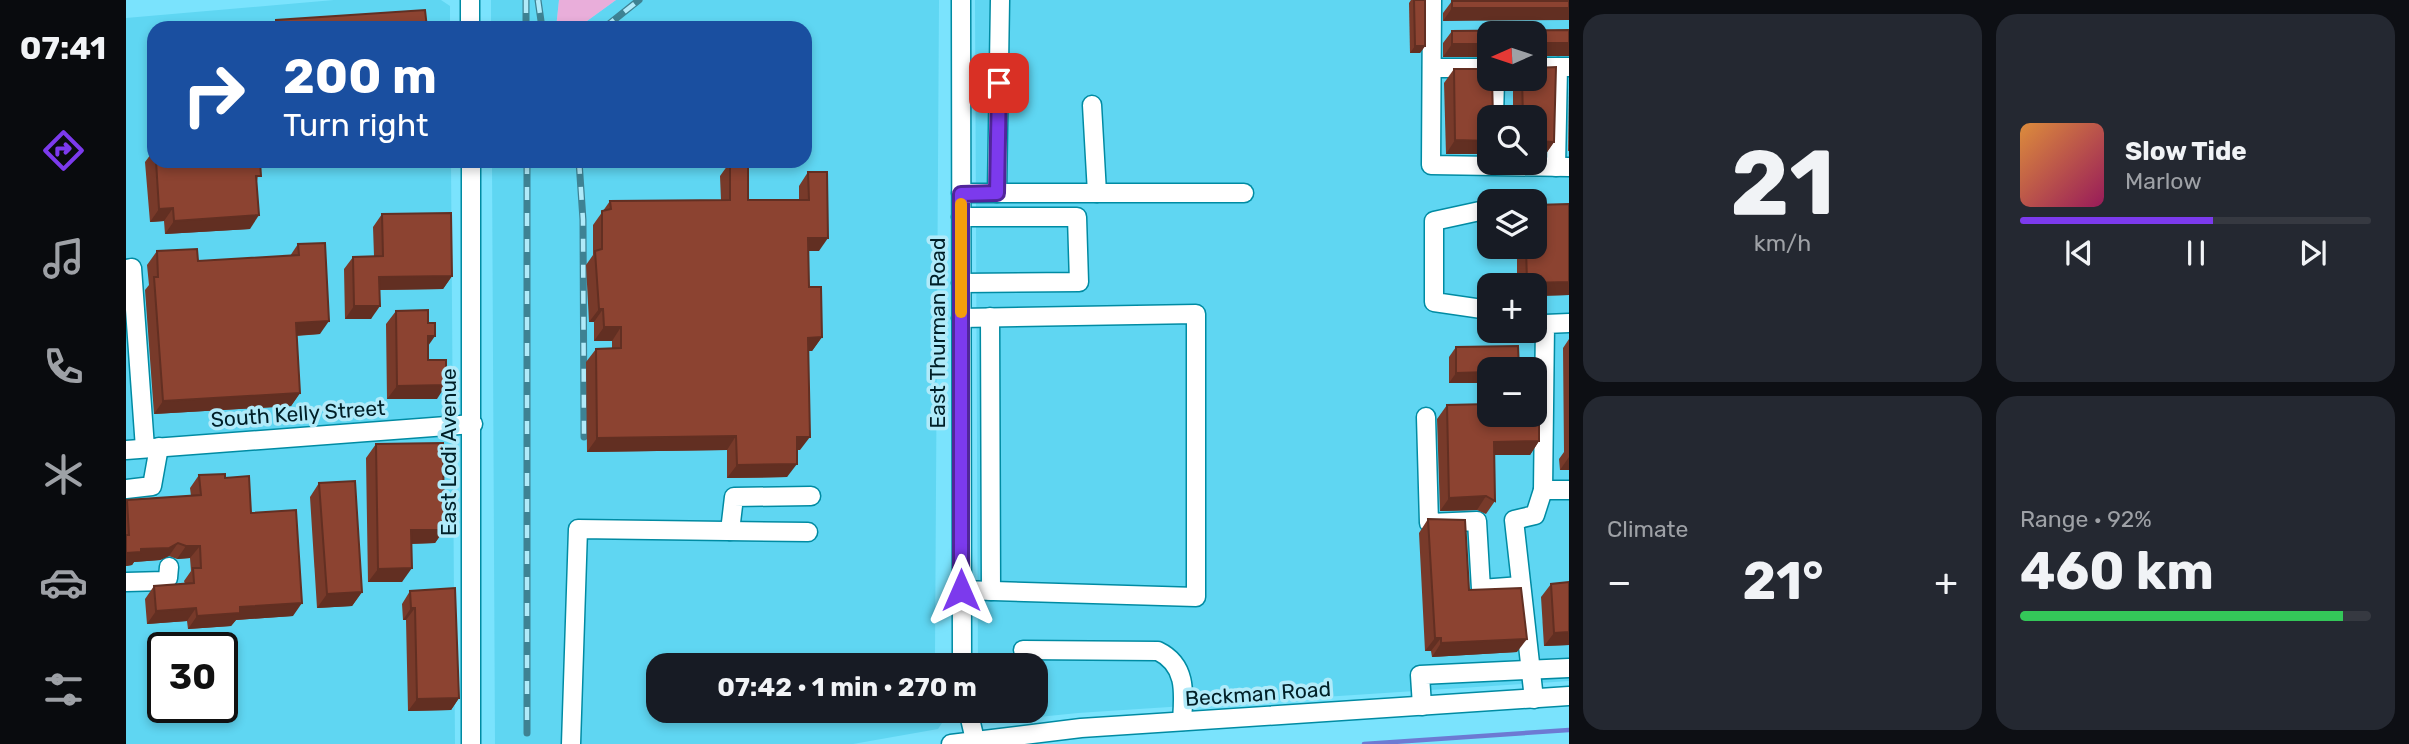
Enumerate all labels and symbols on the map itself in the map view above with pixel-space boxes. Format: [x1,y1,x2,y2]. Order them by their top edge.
north arrow [1477,21,1547,91]
pin [969,53,1029,113]
street label: East Thurman Road [925,238,950,428]
street label: East Lodi Avenue [436,368,461,536]
street label: South Kelly Street [210,395,386,432]
position arrow [924,553,998,627]
speed limit sign: 30 [147,632,238,723]
street label: Beckman Road [1184,676,1332,711]

